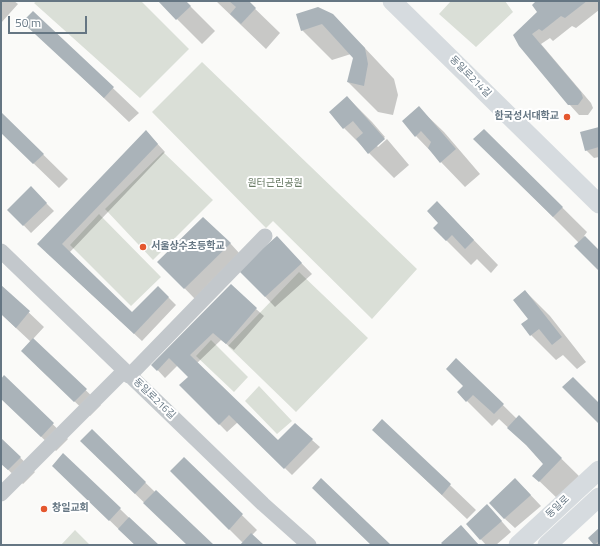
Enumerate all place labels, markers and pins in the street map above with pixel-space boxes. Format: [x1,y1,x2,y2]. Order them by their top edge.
place label: 한국성서대학교 [495,111,559,123]
marker: 한국성서대학교 [562,112,572,122]
place label: 서울상수초등학교 [151,241,225,253]
marker: 서울상수초등학교 [138,242,148,252]
place label: 창일교회 [52,503,89,515]
marker: 창일교회 [39,504,49,514]

